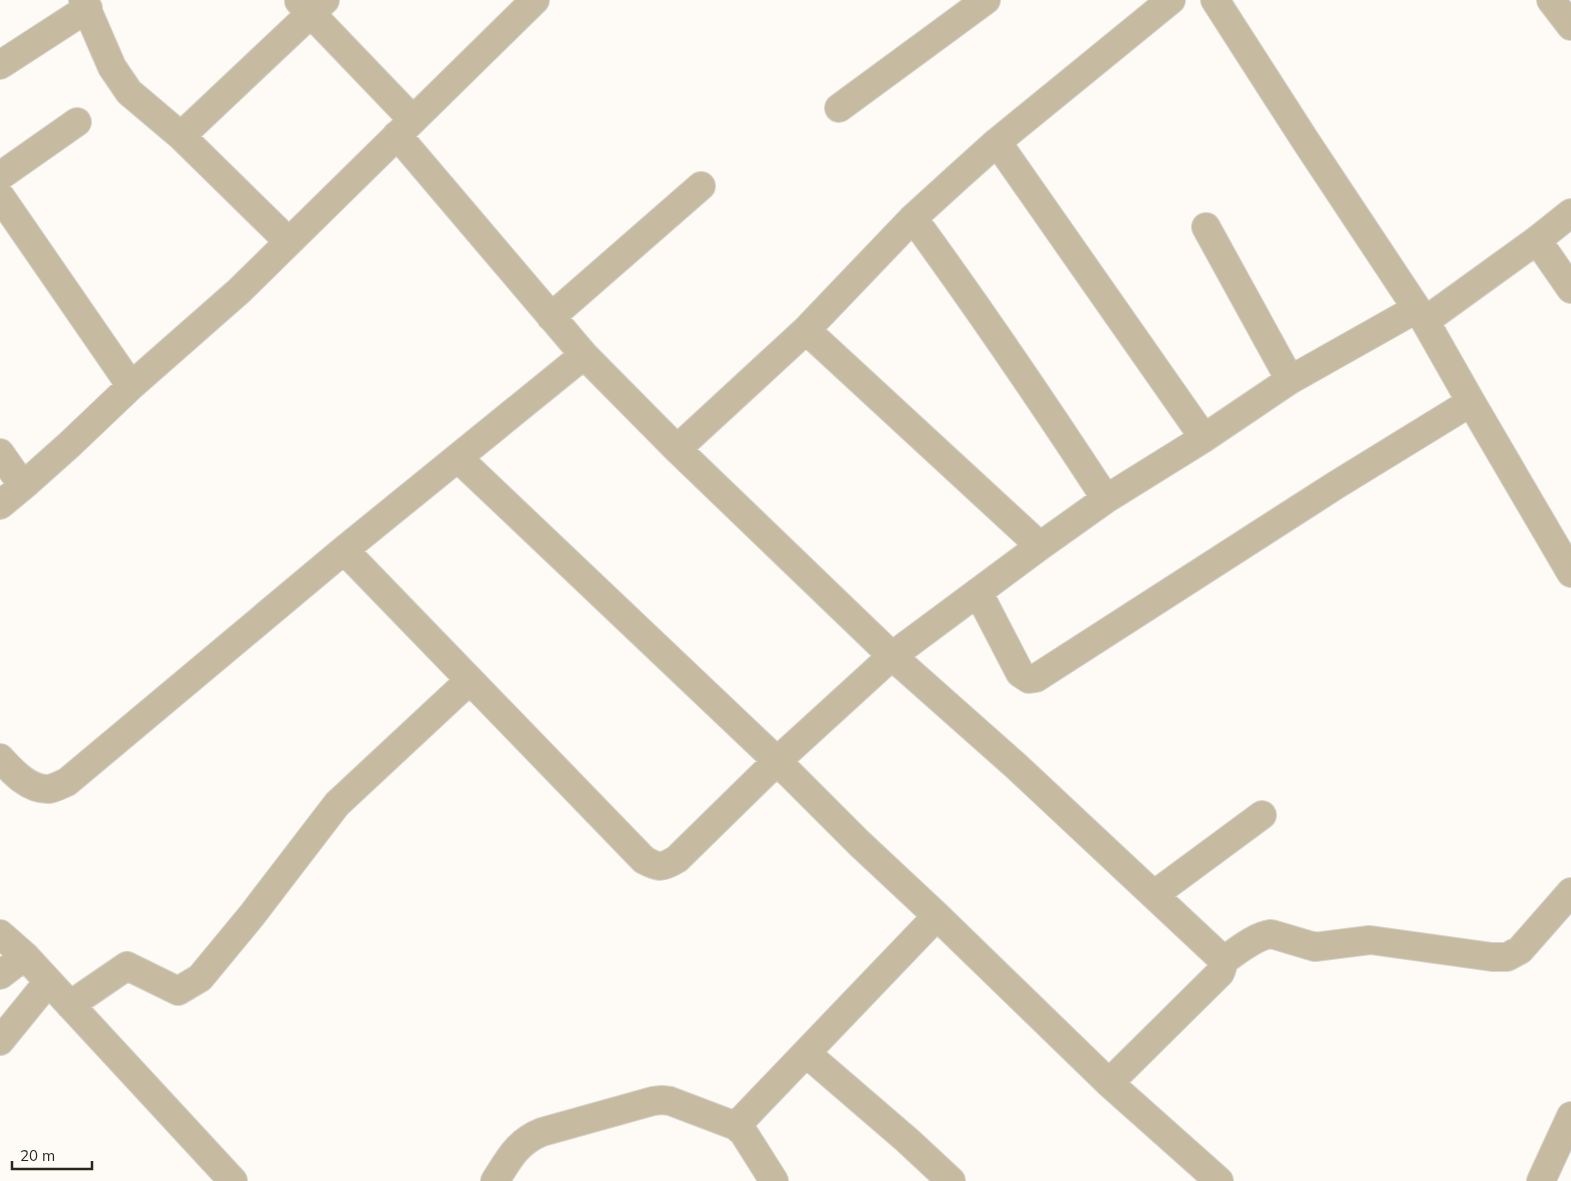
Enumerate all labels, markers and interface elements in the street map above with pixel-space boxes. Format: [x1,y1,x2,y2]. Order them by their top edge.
scale bar [12,1138,92,1170]
text: 20 m [20,1146,55,1165]

